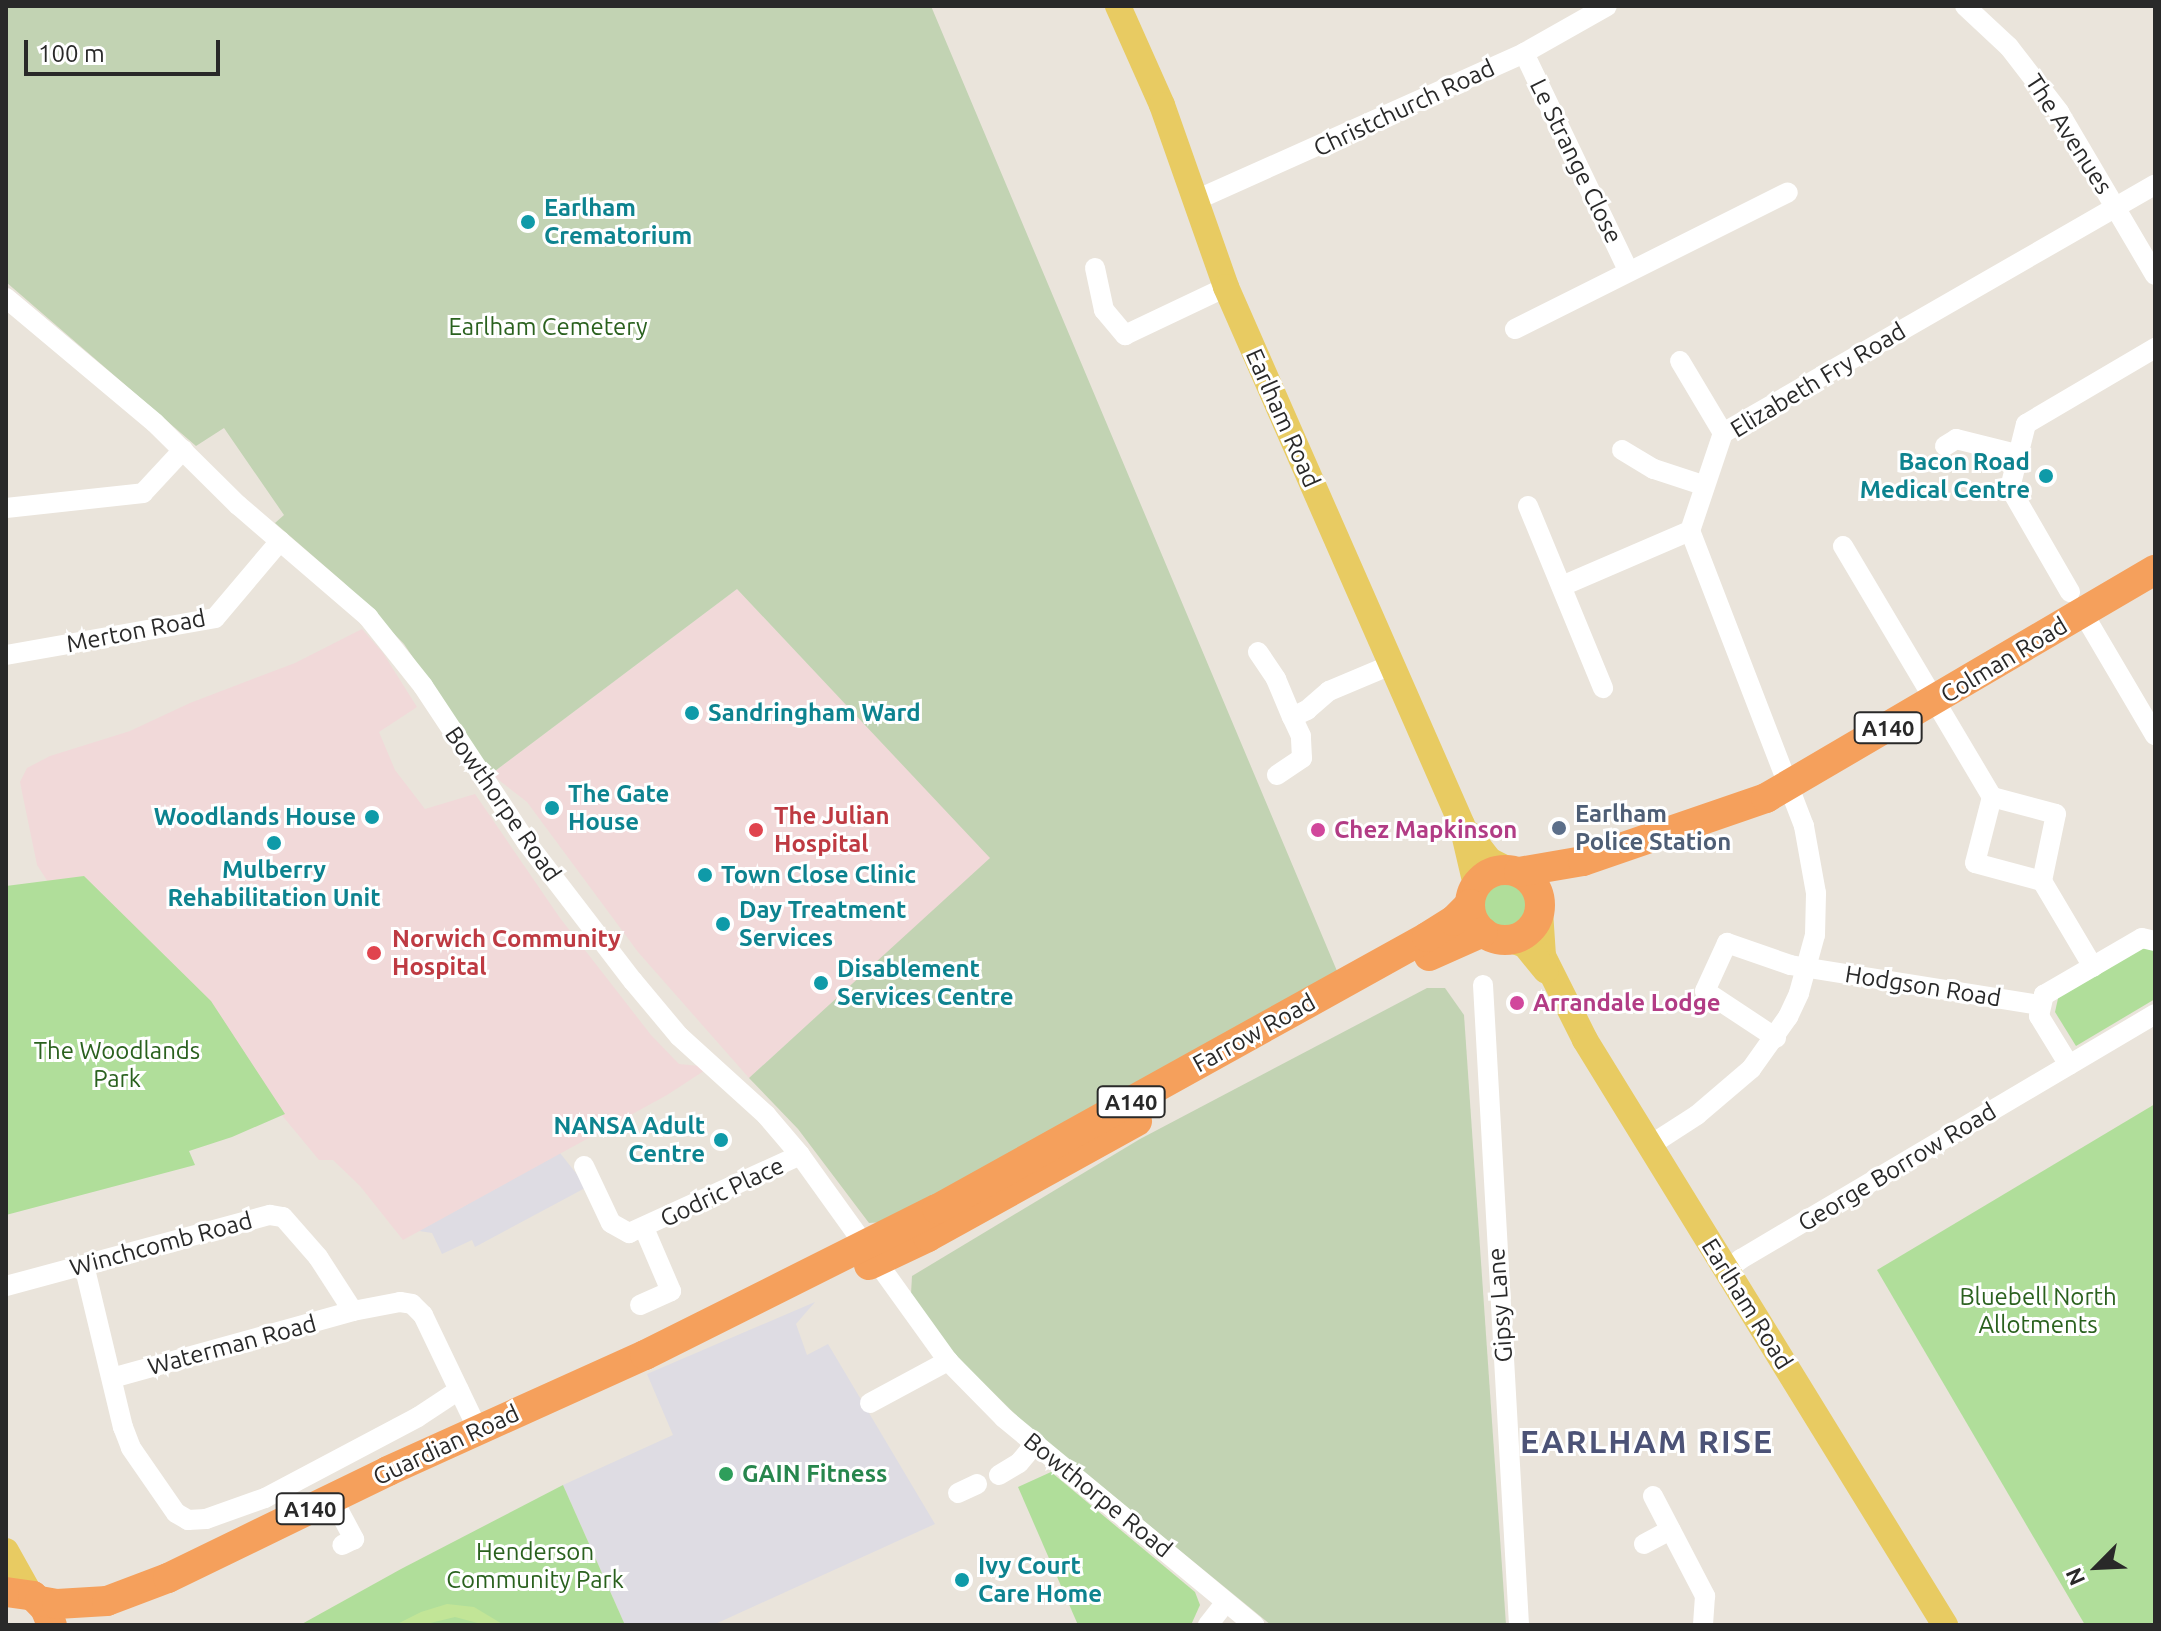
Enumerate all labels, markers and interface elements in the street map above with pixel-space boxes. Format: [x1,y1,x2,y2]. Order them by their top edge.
scale bar [28,24,224,74]
text: 100 m [38,40,105,67]
street label: Christchurch Road [1309,53,1499,163]
street label: The Avenues [2020,69,2118,199]
street label: Le Strange Close [1524,74,1628,248]
place label: Earlham Crematorium [544,194,692,250]
marker: Earlham Crematorium [519,213,537,231]
park label: Earlham Cemetery [448,313,648,341]
street label: Elizabeth Fry Road [1725,316,1911,444]
street label: Earlham Road [1240,344,1326,492]
place label: Bacon Road Medical Centre [1860,448,2030,504]
marker: Bacon Road Medical Centre [2037,467,2055,485]
street label: Merton Road [64,603,208,659]
street label: Colman Road [1935,611,2073,709]
place label: Sandringham Ward [708,699,921,727]
marker: Sandringham Ward [683,704,701,722]
road number: A140 [1852,710,1924,746]
street label: Bowthorpe Road [439,721,567,887]
place label: The Gate House [568,780,669,836]
marker: The Gate House [543,799,561,817]
place label: Earlham Police Station [1575,800,1731,856]
place label: The Julian Hospital [774,802,889,858]
place label: Woodlands House [154,803,356,831]
marker: Woodlands House [363,808,381,826]
place label: Chez Mapkinson [1334,816,1517,844]
marker: The Julian Hospital [745,819,767,841]
marker: Earlham Police Station [1550,819,1568,837]
marker: Chez Mapkinson [1309,821,1327,839]
marker: Mulberry Rehabilitation Unit [265,834,283,852]
place label: Mulberry Rehabilitation Unit [167,856,381,912]
place label: Town Close Clinic [721,861,916,889]
marker: Town Close Clinic [696,866,714,884]
place label: Day Treatment Services [739,896,906,952]
marker: Day Treatment Services [714,915,732,933]
place label: Norwich Community Hospital [392,925,621,981]
marker: Norwich Community Hospital [363,942,385,964]
place label: Disablement Services Centre [837,955,1014,1011]
street label: Hodgson Road [1843,959,2003,1013]
marker: Disablement Services Centre [812,974,830,992]
street label: Farrow Road [1188,988,1320,1078]
place label: Arrandale Lodge [1533,989,1721,1017]
marker: Arrandale Lodge [1508,994,1526,1012]
park label: The Woodlands Park [34,1037,200,1093]
road number: A140 [1095,1084,1167,1120]
street label: George Borrow Road [1793,1097,2001,1237]
place label: NANSA Adult Centre [553,1112,705,1168]
marker: NANSA Adult Centre [712,1131,730,1149]
street label: Godric Place [656,1151,788,1233]
street label: Winchcomb Road [67,1206,255,1282]
street label: Earlham Road [1695,1233,1799,1375]
street label: Gipsy Lane [1482,1247,1518,1363]
park label: Bluebell North Allotments [1959,1283,2117,1339]
street label: Waterman Road [145,1309,319,1381]
street label: Guardian Road [368,1399,524,1491]
district label: EARLHAM RISE [1520,1422,1774,1460]
street label: Bowthorpe Road [1018,1426,1178,1564]
place label: GAIN Fitness [742,1460,887,1488]
marker: GAIN Fitness [717,1465,735,1483]
road number: A140 [274,1491,346,1527]
north arrow [2057,1527,2137,1607]
park label: Henderson Community Park [446,1538,624,1594]
place label: Ivy Court Care Home [978,1552,1102,1608]
text: N [2060,1564,2089,1590]
marker: Ivy Court Care Home [953,1571,971,1589]

